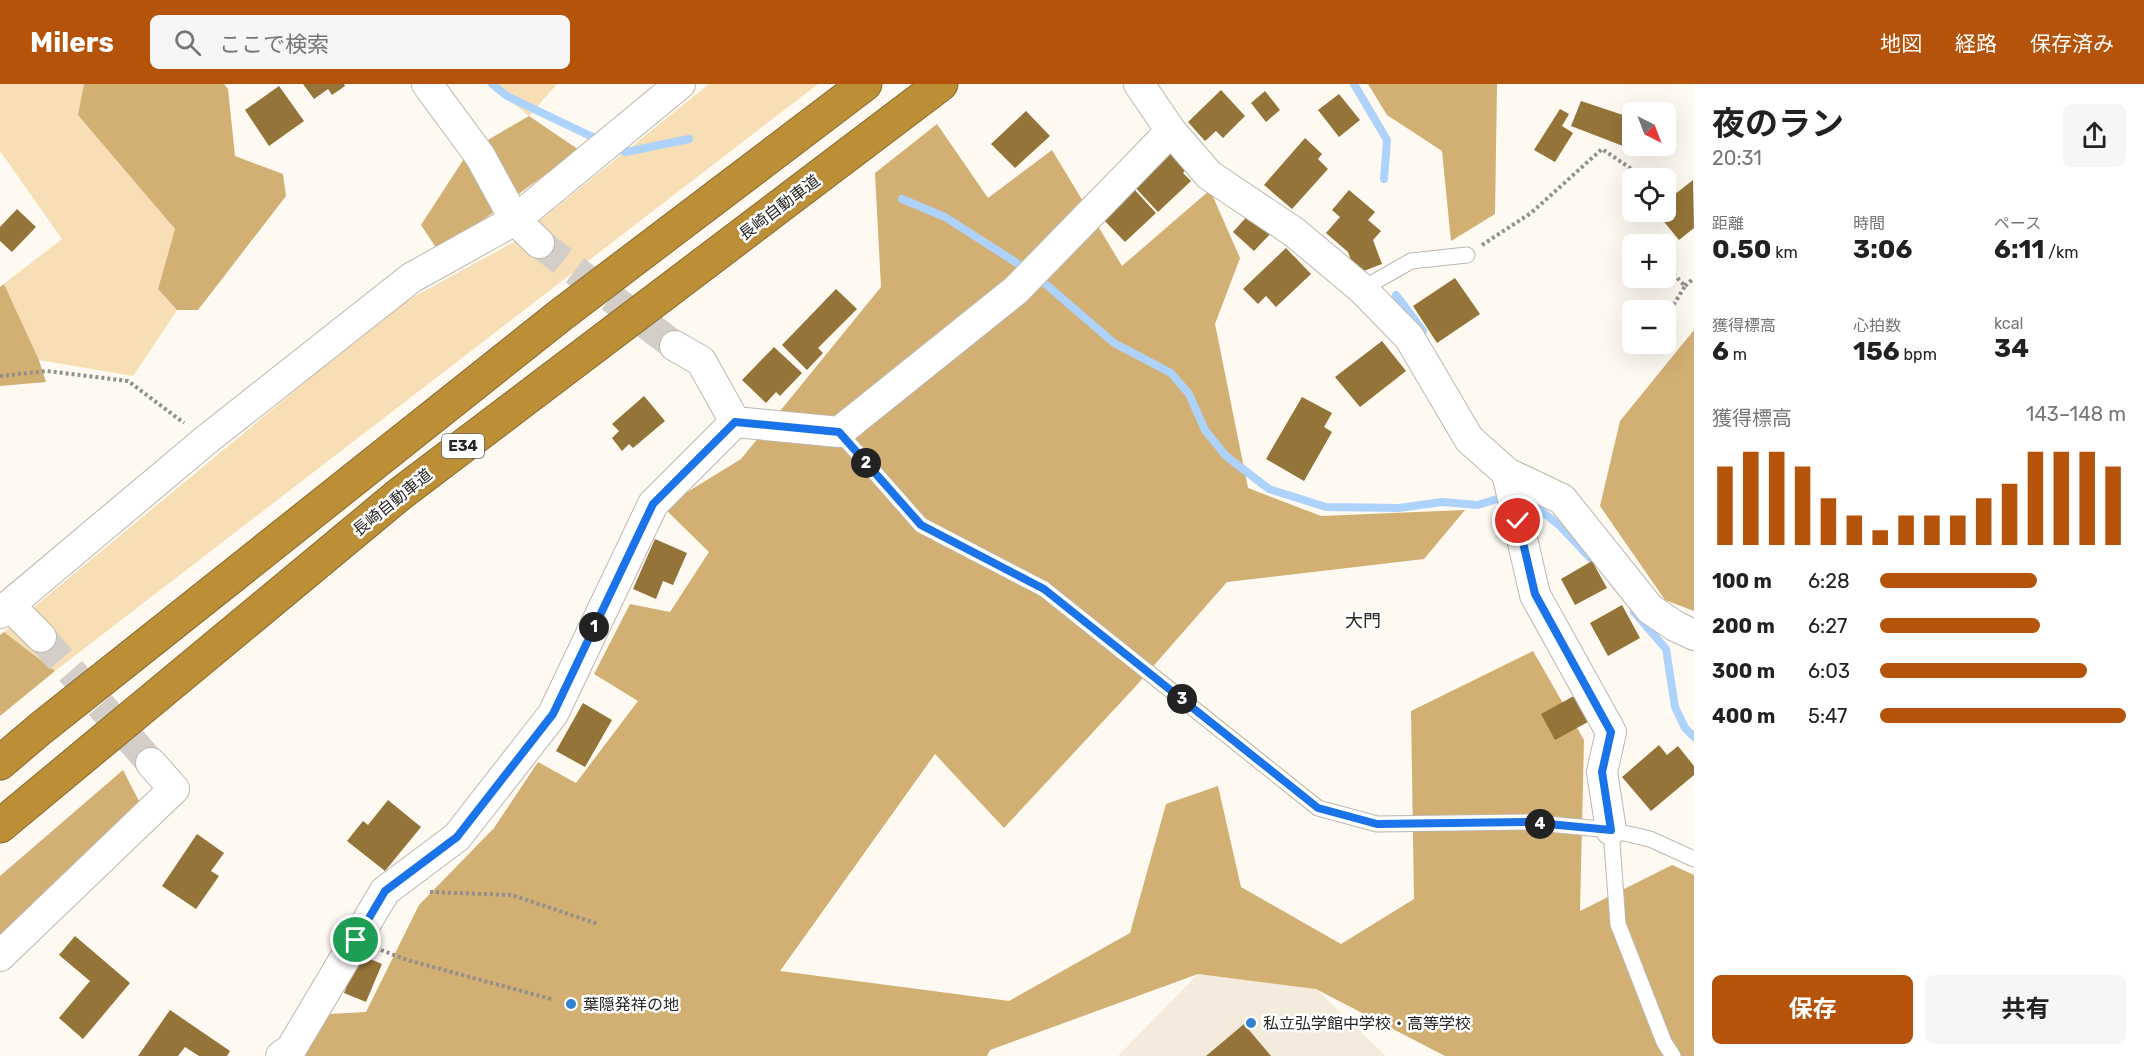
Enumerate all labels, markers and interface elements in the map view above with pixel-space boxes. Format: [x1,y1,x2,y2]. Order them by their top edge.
search box [150,15,570,69]
text: Milers [30,26,114,59]
icon: search [171,26,204,59]
text: ここで検索 [219,31,329,58]
text: 地図 [1880,31,1922,56]
text: 経路 [1955,31,1997,56]
text: 保存済み [2030,31,2114,56]
north arrow [1622,102,1676,156]
map controls [1622,102,1676,354]
text: 夜のラン [1712,104,1844,143]
button: share [2063,104,2126,167]
text: 20:31 [1712,146,1762,170]
button: locate [1622,168,1676,222]
street label: 長崎自動車道 [735,171,823,244]
text: 距離 [1712,214,1744,233]
text: 時間 [1853,214,1885,233]
text: ペース [1994,214,2041,233]
button: + [1622,234,1676,288]
text: 0.50 [1712,234,1771,265]
text: 3:06 [1853,234,1912,265]
text: 6:11 [1994,234,2044,265]
text: km [1771,243,1798,262]
text: /km [2044,243,2079,262]
button: − [1622,300,1676,354]
text: kcal [1994,314,2023,333]
text: 獲得標高 [1712,316,1776,335]
text: 心拍数 [1853,316,1901,335]
text: 34 [1994,333,2029,364]
text: 6 [1712,336,1729,367]
text: 156 [1853,336,1900,367]
text: m [1729,345,1747,364]
text: bpm [1900,345,1937,364]
text: 143–148 m [2026,402,2126,426]
text: 獲得標高 [1712,406,1792,430]
road number: E34 [442,434,484,458]
pin: 2 [851,448,881,478]
text: 2 [861,453,871,472]
street label: 長崎自動車道 [349,465,436,540]
pin [1492,495,1543,546]
icon: check [1501,504,1534,537]
text: 100 m [1712,569,1772,593]
text: 6:28 [1808,569,1850,593]
district label: 大門 [1345,610,1381,632]
pin: 1 [579,612,609,642]
text: 200 m [1712,614,1775,638]
text: 6:27 [1808,614,1847,638]
text: 1 [590,617,598,636]
text: 300 m [1712,659,1775,683]
text: 6:03 [1808,659,1850,683]
pin: 3 [1167,684,1197,714]
text: 3 [1177,689,1187,708]
text: 400 m [1712,704,1775,728]
text: 5:47 [1808,704,1847,728]
pin: 4 [1525,809,1555,839]
text: 4 [1535,814,1545,833]
pin [330,914,381,965]
icon: arrive [339,923,372,956]
button: 保存 [1712,975,1913,1044]
button: 共有 [1925,975,2126,1044]
place label: 葉隠発祥の地 [583,995,679,1014]
marker: 葉隠発祥の地 [564,997,578,1011]
place label: 私立弘学館中学校・高等学校 [1263,1014,1471,1033]
marker: 私立弘学館中学校・高等学校 [1244,1016,1258,1030]

